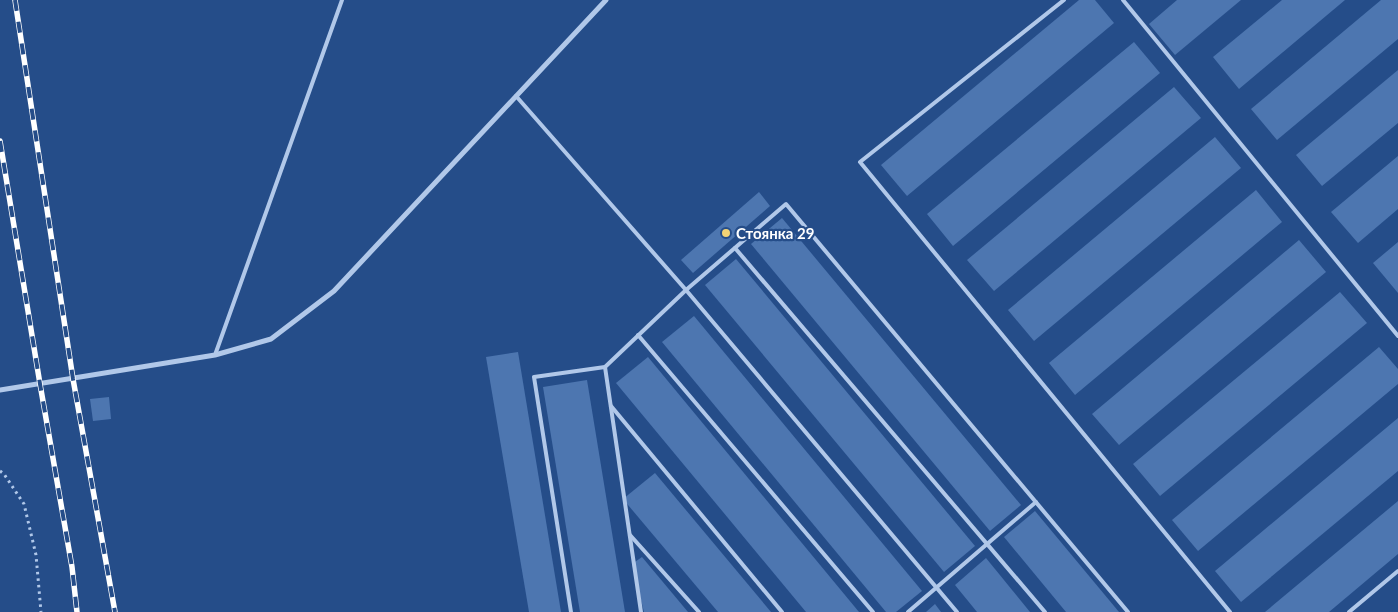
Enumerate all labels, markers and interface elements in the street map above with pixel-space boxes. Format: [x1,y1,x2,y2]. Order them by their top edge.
place label: Стоянка 29 [736,224,815,242]
marker: Стоянка 29 [720,227,732,239]

